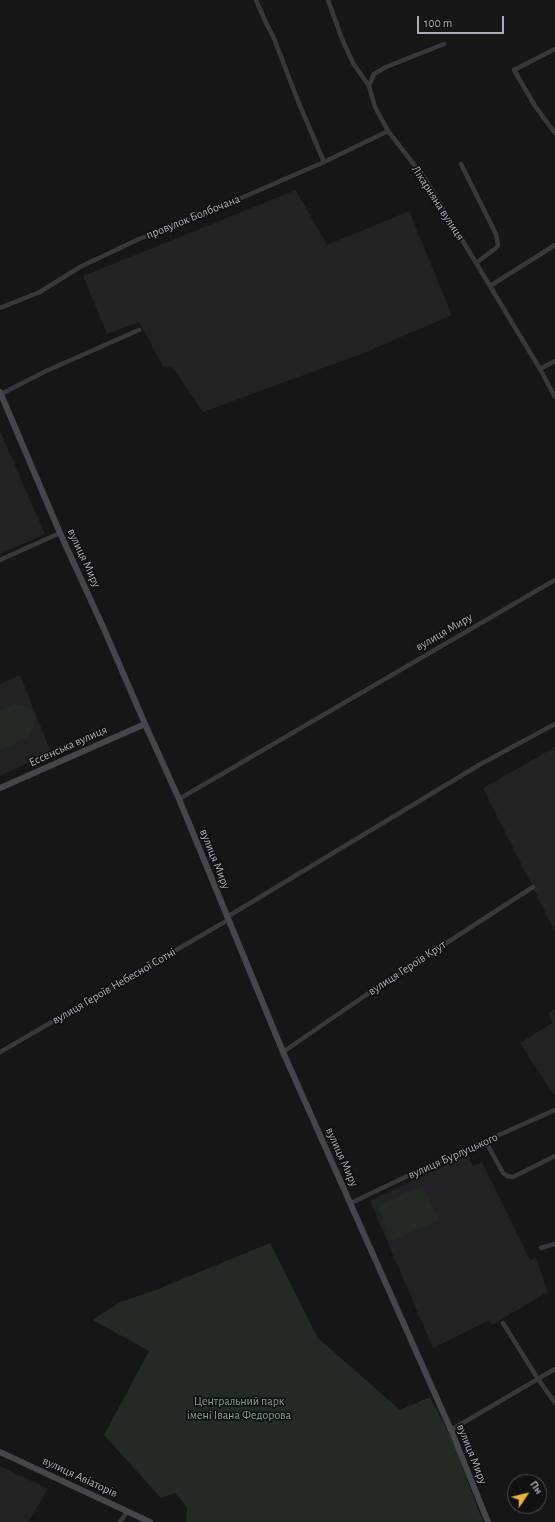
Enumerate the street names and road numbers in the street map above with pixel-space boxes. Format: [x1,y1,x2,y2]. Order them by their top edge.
street label: Лікарняна вулиця [408,163,468,243]
street label: провулок Болбочана [144,192,242,242]
street label: вулиця Миру [64,526,104,590]
street label: вулиця Миру [413,610,475,654]
street label: Ессенська вулиця [27,722,109,770]
street label: вулиця Миру [196,827,234,891]
street label: вулиця Героїв Крут [365,937,449,999]
street label: вулиця Героїв Небесної Сотні [50,945,178,1027]
street label: вулиця Миру [323,1125,361,1189]
street label: вулиця Бурлуцького [406,1130,500,1182]
street label: вулиця Миру [453,1422,491,1486]
street label: вулиця Авіаторів [40,1453,120,1501]

